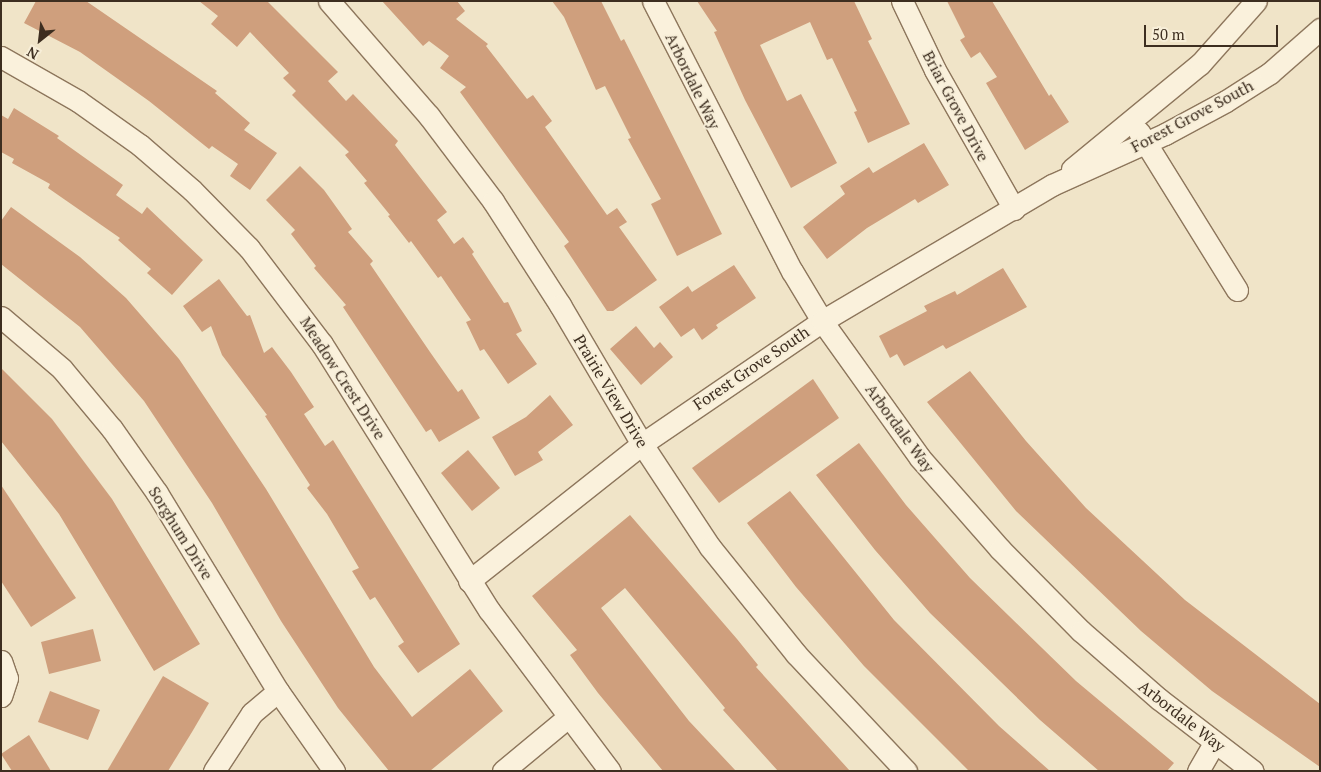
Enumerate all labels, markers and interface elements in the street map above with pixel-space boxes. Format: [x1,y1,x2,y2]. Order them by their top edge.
north arrow [15,15,65,65]
scale bar [1146,15,1280,47]
text: 50 m [1152,24,1185,44]
street label: Arbordale Way [661,30,725,132]
text: N [23,43,42,64]
street label: Briar Grove Drive [919,47,993,165]
street label: Forest Grove South [1127,76,1257,156]
street label: Meadow Crest Drive [296,313,390,443]
street label: Forest Grove South [689,322,813,414]
street label: Prairie View Drive [570,331,652,451]
street label: Arbordale Way [862,380,938,476]
street label: Sorghum Drive [145,483,217,583]
street label: Arbordale Way [1135,676,1229,756]

